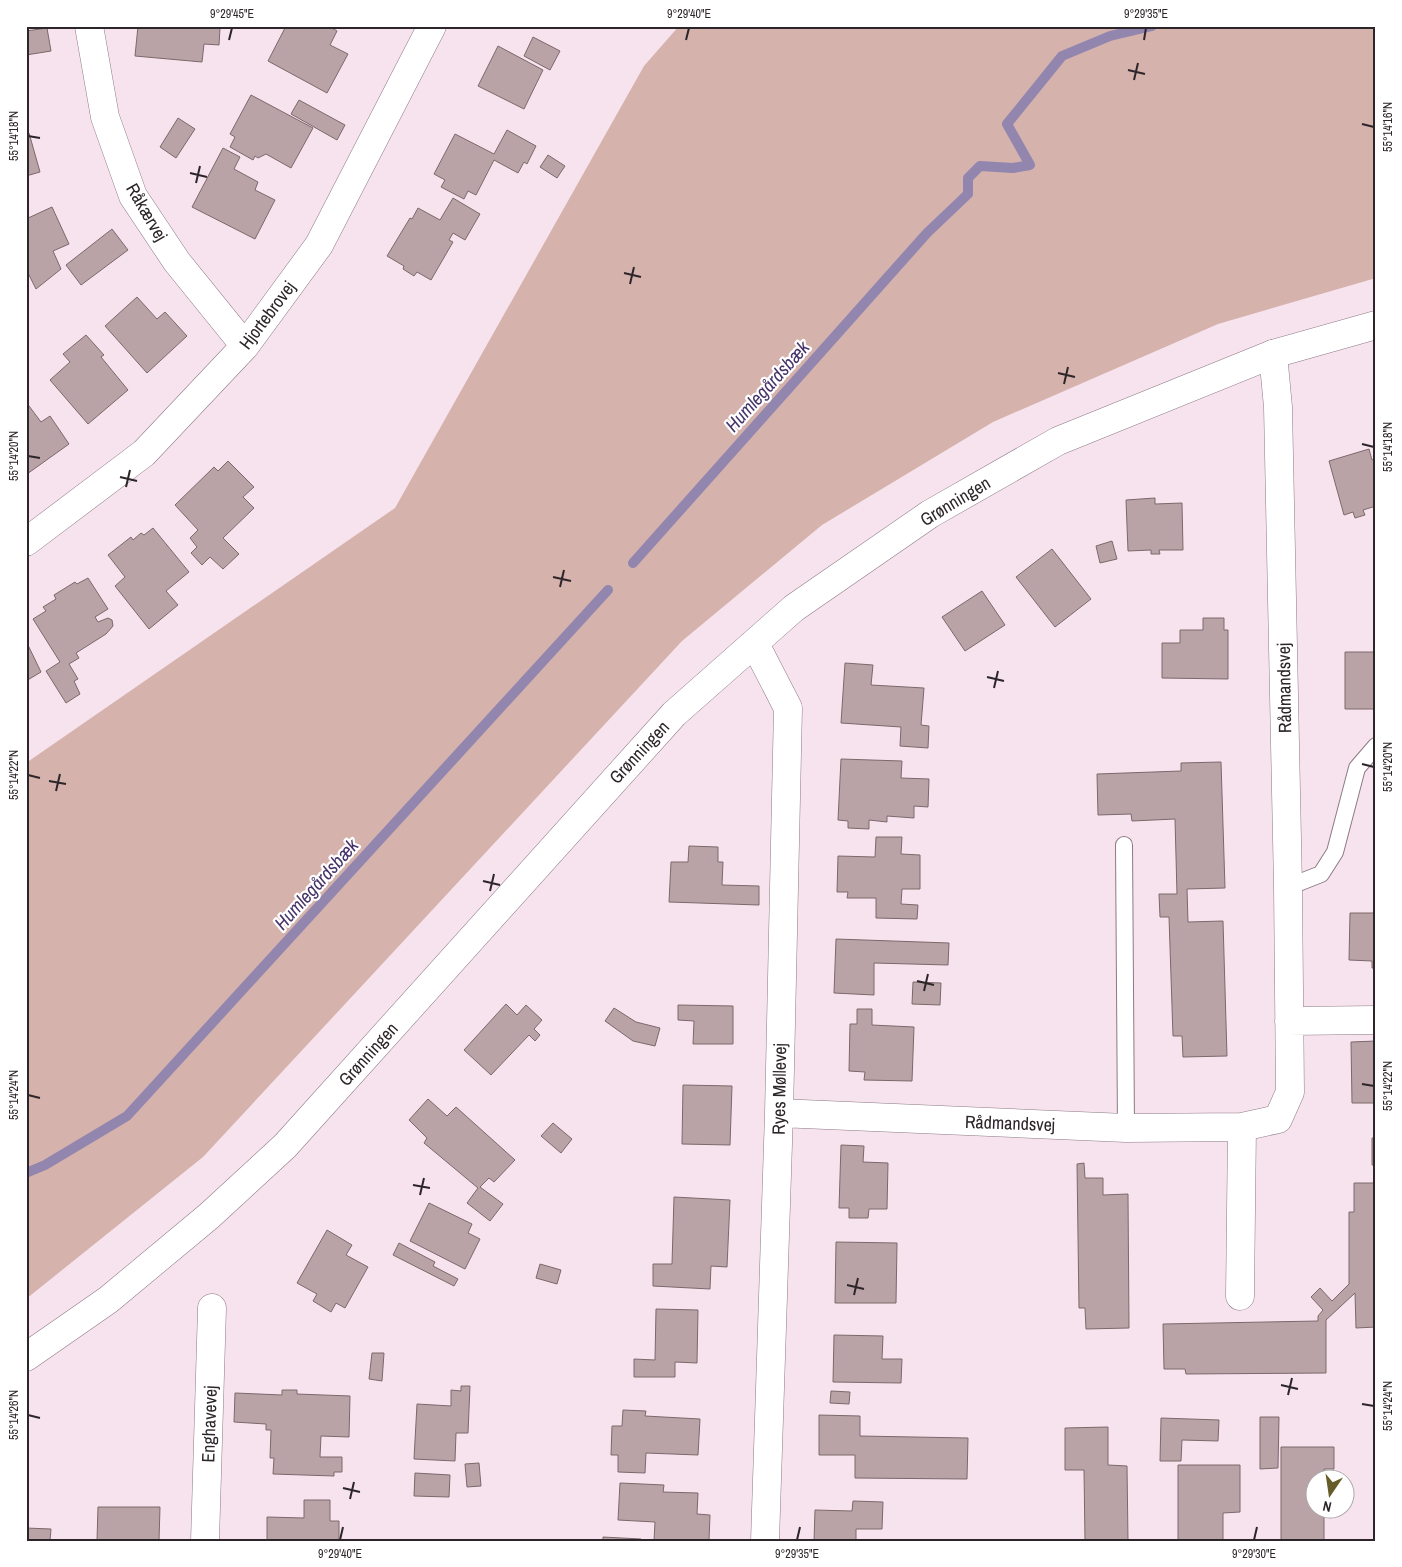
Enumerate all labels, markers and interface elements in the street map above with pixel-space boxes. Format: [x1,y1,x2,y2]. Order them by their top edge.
text: 9°29'45"E [210,6,254,22]
text: 9°29'40"E [667,6,711,22]
text: 9°29'35"E [1124,6,1168,22]
text: 55°14'16"N [1380,102,1396,152]
text: 55°14'18"N [6,111,22,161]
street label: Råkærvej [120,178,174,246]
street label: Hjortebrovej [233,276,301,354]
water label: Humlegårdsbæk [719,334,816,437]
text: 55°14'18"N [1380,422,1396,472]
text: 55°14'20"N [6,431,22,481]
street label: Grønningen [915,470,995,532]
street label: Rådmandsvej [1271,643,1297,733]
street label: Grønningen [603,715,675,789]
text: 55°14'20"N [1380,742,1396,792]
text: 55°14'22"N [6,750,22,800]
water label: Humlegårdsbæk [268,832,365,935]
street label: Grønningen [333,1017,403,1091]
street label: Ryes Møllevej [766,1043,792,1135]
text: 55°14'22"N [1380,1061,1396,1111]
text: 55°14'24"N [6,1070,22,1120]
street label: Rådmandsvej [964,1109,1056,1137]
text: 55°14'24"N [1380,1381,1396,1431]
street label: Enghavevej [195,1385,223,1463]
text: 55°14'26"N [6,1390,22,1440]
north arrow [1304,1470,1354,1520]
text: N [1321,1497,1333,1516]
text: 9°29'40"E [318,1546,362,1562]
text: 9°29'35"E [775,1546,819,1562]
text: 9°29'30"E [1232,1546,1276,1562]

